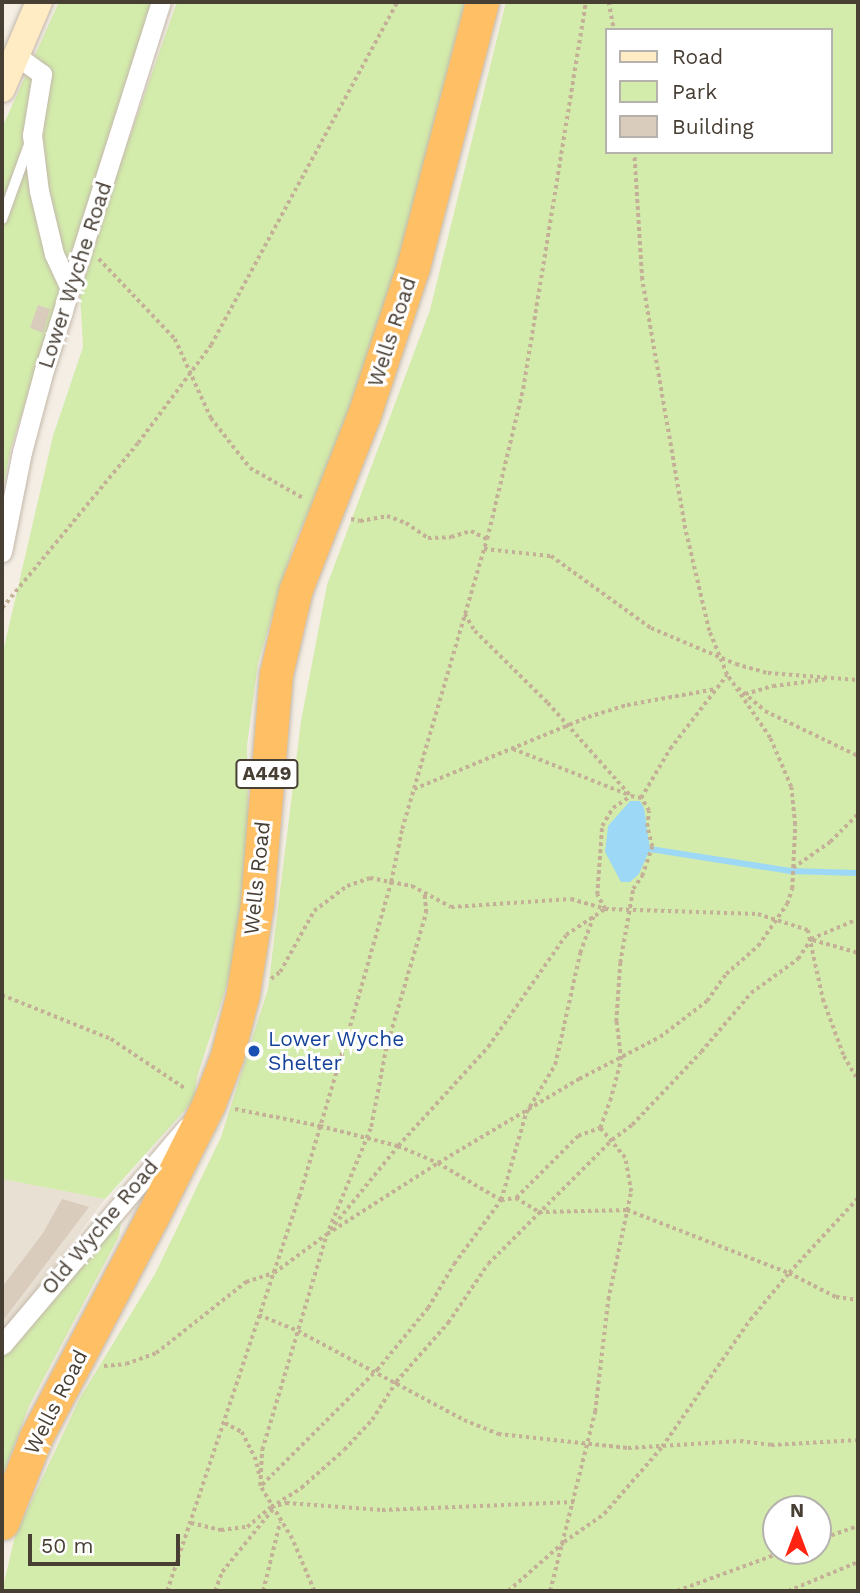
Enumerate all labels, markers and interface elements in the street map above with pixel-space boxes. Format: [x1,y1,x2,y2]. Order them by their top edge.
legend [604,28,832,154]
text: Road [672,44,723,69]
text: Park [672,79,717,104]
text: Building [672,114,754,139]
street label: Lower Wyche Road [33,178,117,372]
street label: Wells Road [362,274,422,390]
road number: A449 [234,758,300,790]
street label: Wells Road [239,820,275,936]
place label: Lower Wyche Shelter [268,1026,405,1076]
marker: Lower Wyche Shelter [246,1043,262,1059]
street label: Old Wyche Road [36,1154,164,1300]
street label: Wells Road [19,1346,93,1458]
north arrow [762,1495,832,1565]
text: N [790,1499,804,1522]
scale bar [32,1520,184,1564]
text: 50 m [41,1533,93,1558]

